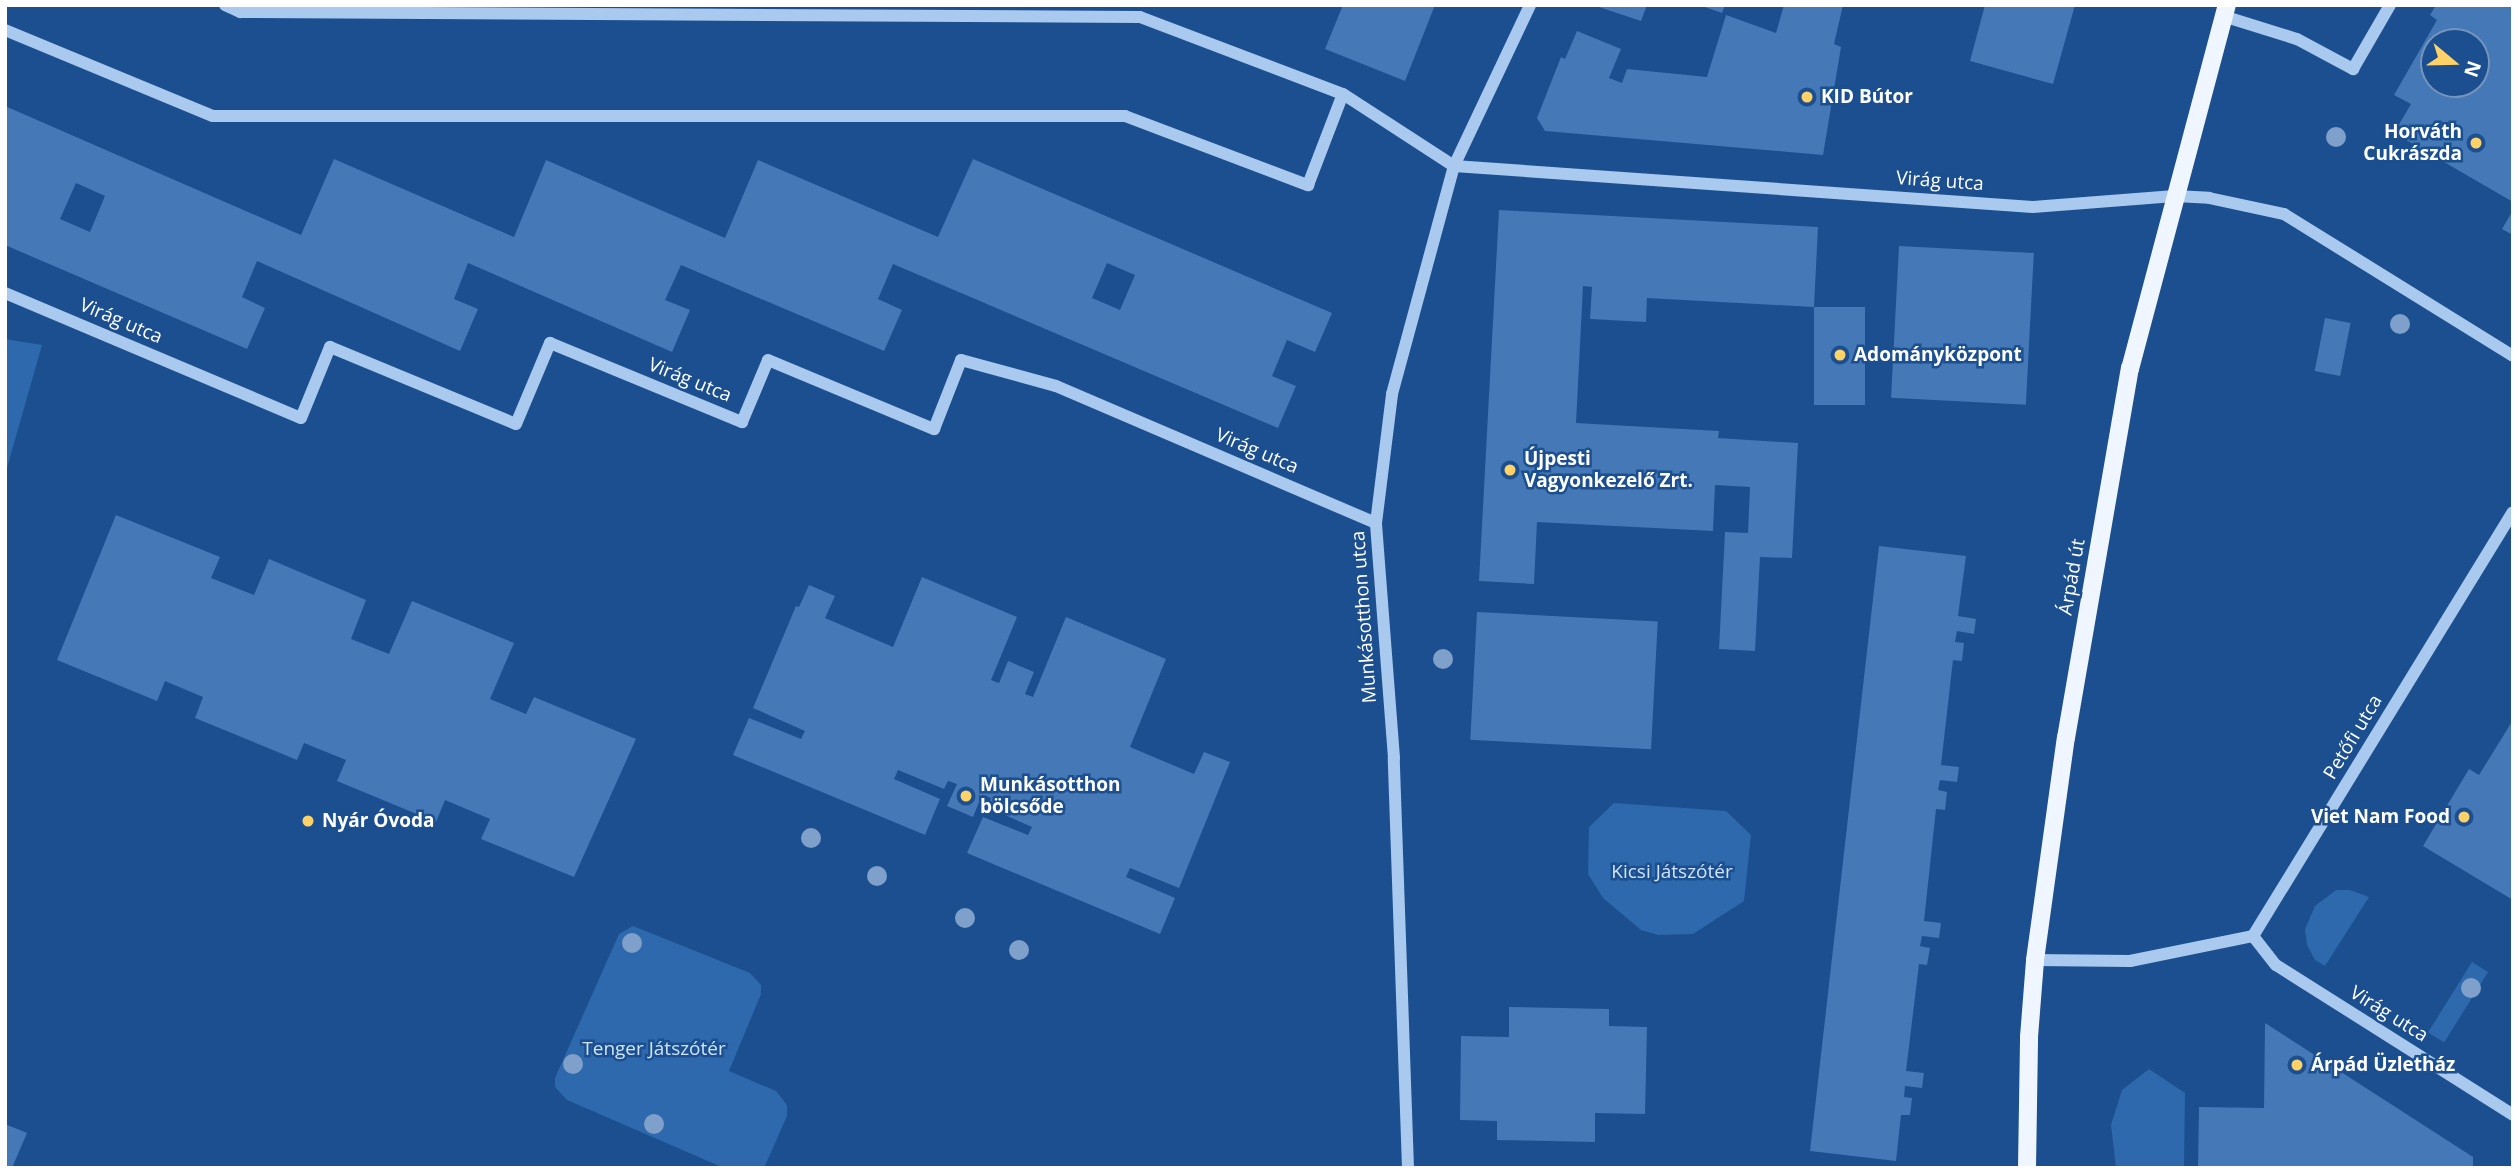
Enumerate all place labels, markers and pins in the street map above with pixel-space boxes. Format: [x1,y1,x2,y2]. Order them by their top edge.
place label: KID Bútor [1821,86,1913,108]
marker: KID Bútor [1799,89,1815,105]
place label: Horváth Cukrászda [2363,121,2462,165]
marker: Horváth Cukrászda [2468,135,2484,151]
place label: Adományközpont [1854,344,2022,366]
marker: Adományközpont [1832,347,1848,363]
place label: Újpesti Vagyonkezelő Zrt. [1524,448,1693,492]
marker: Újpesti Vagyonkezelő Zrt. [1502,462,1518,478]
place label: Munkásotthon bölcsőde [980,774,1121,818]
marker: Munkásotthon bölcsőde [958,788,974,804]
place label: Viet Nam Food [2311,806,2450,828]
marker: Viet Nam Food [2456,809,2472,825]
place label: Nyár Óvoda [322,810,434,832]
marker: Nyár Óvoda [300,813,316,829]
place label: Árpád Üzletház [2311,1054,2455,1076]
marker: Árpád Üzletház [2289,1057,2305,1073]

